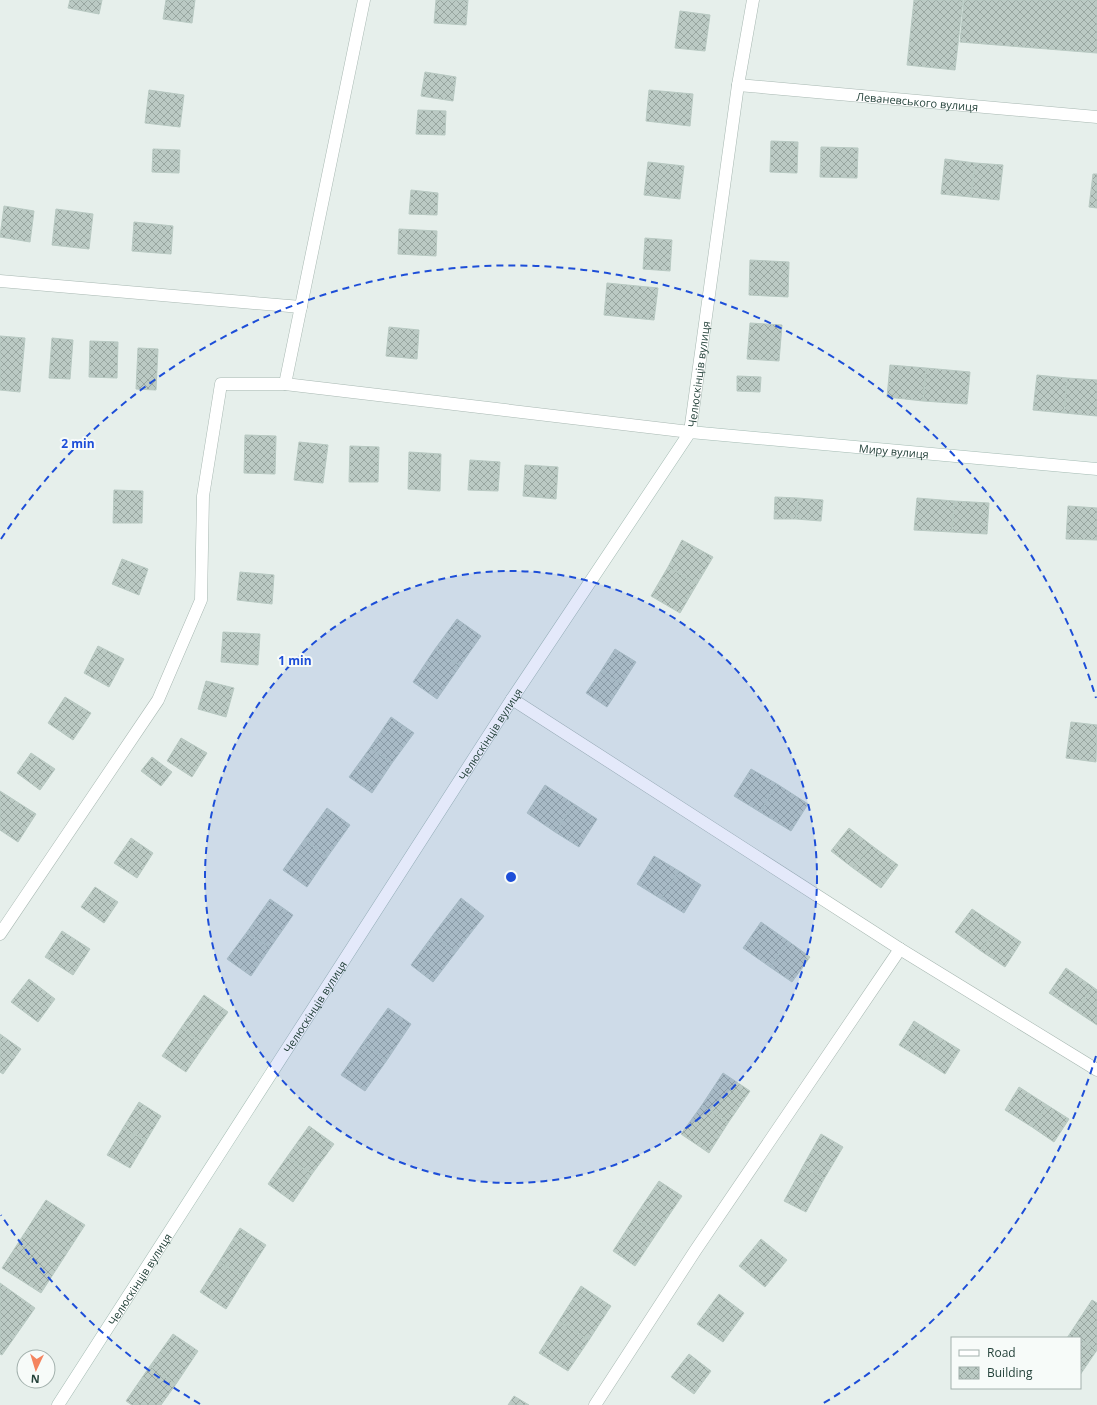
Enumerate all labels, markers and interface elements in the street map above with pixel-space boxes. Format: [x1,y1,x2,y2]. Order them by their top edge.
street label: Леваневського вулиця [856,88,979,114]
street label: Челюскінців вулиця [683,320,713,428]
text: 2 min [61,435,95,452]
street label: Миру вулиця [858,440,929,461]
text: 1 min [278,652,312,669]
street label: Челюскінців вулиця [454,685,525,783]
centre of rings [504,870,518,884]
street label: Челюскінців вулиця [279,957,350,1055]
street label: Челюскінців вулиця [104,1230,174,1328]
legend [951,1337,1081,1389]
text: Road [987,1344,1016,1361]
north arrow [16,1349,56,1389]
text: Building [987,1364,1033,1381]
text: N [30,1372,40,1387]

